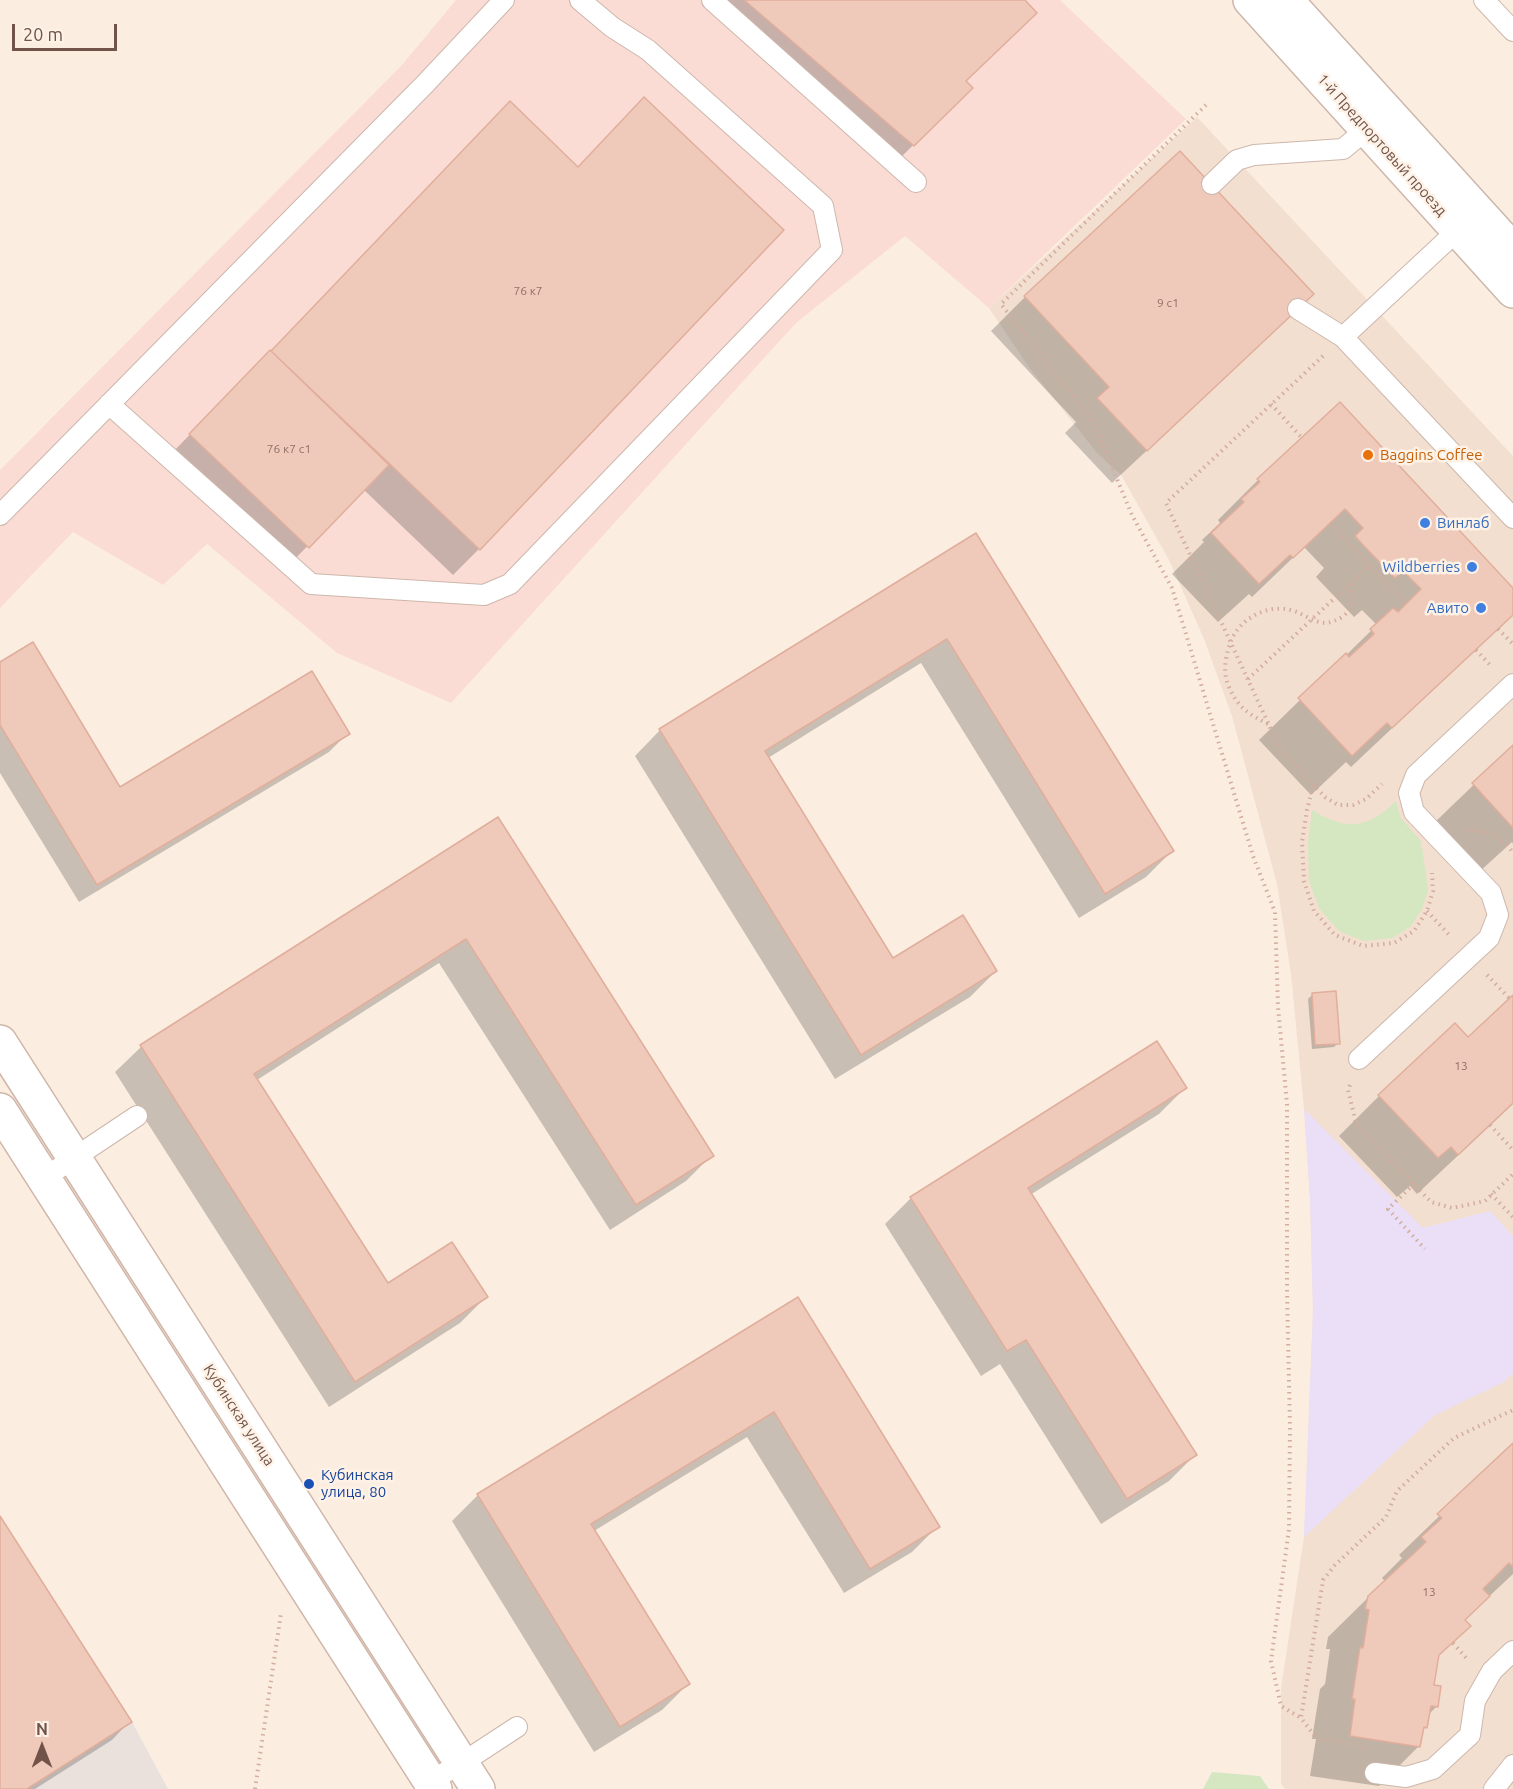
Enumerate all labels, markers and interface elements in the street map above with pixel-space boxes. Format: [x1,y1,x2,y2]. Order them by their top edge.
scale bar [15,12,120,50]
text: 20 m [23,24,63,44]
street label: 1-й Предпортовый проезд [1313,70,1451,220]
house number: 76 к7 [513,284,543,298]
house number: 9 с1 [1157,296,1179,310]
house number: 76 к7 с1 [267,442,311,456]
place label: Baggins Coffee [1380,446,1483,464]
marker: Baggins Coffee [1361,448,1375,462]
place label: Винлаб [1437,514,1489,532]
marker: Винлаб [1418,516,1432,530]
place label: Wildberries [1383,558,1460,576]
marker: Wildberries [1465,560,1479,574]
place label: Авито [1427,599,1469,617]
marker: Авито [1474,601,1488,615]
house number: 13 [1454,1059,1468,1073]
street label: Кубинская улица [200,1361,278,1469]
place label: Кубинская улица, 80 [321,1466,394,1501]
marker: Кубинская улица, 80 [302,1477,316,1491]
house number: 13 [1422,1585,1436,1599]
north arrow [12,1717,72,1777]
text: N [36,1720,48,1738]

